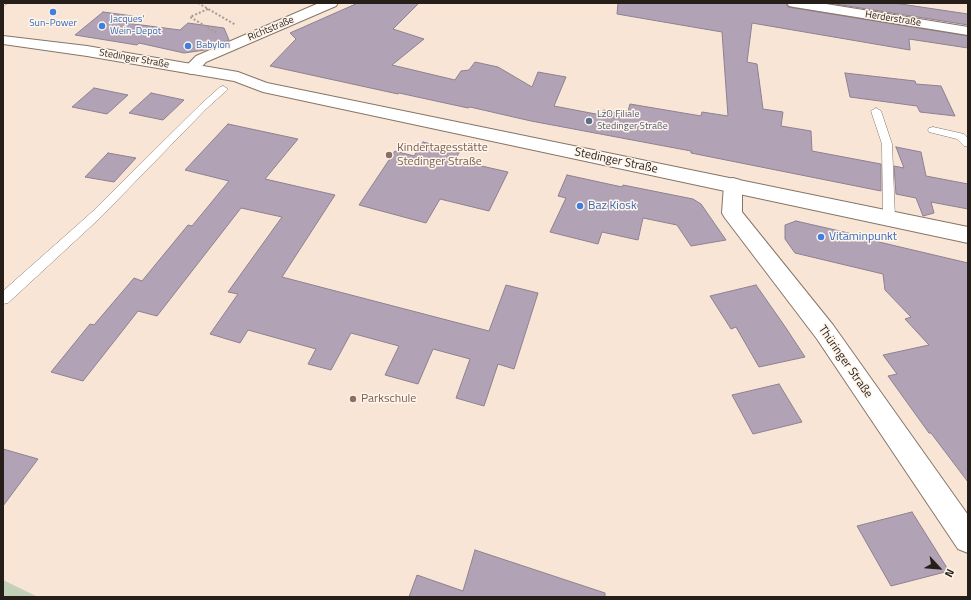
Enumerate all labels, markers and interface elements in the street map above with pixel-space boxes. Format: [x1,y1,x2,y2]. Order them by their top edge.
marker: Sun-Power [48,7,58,17]
street label: Herderstraße [864,9,922,29]
place label: Jacques’ Wein-Depot [110,14,161,38]
street label: Richtstraße [246,14,296,44]
place label: Sun-Power [29,18,77,30]
marker: Jacques’ Wein-Depot [97,21,107,31]
place label: Babylon [196,40,230,52]
marker: Babylon [183,41,193,51]
street label: Stedinger Straße [98,47,170,71]
place label: LzO Filiale Stedinger Straße [597,109,668,132]
marker: LzO Filiale Stedinger Straße [584,116,594,126]
place label: Kindertagesstätte Stedinger Straße [397,141,488,169]
street label: Stedinger Straße [573,145,659,177]
marker: Kindertagesstätte Stedinger Straße [384,150,394,160]
place label: Baz Kiosk [588,199,637,213]
marker: Baz Kiosk [575,201,585,211]
place label: Vitaminpunkt [829,230,897,244]
marker: Vitaminpunkt [816,232,826,242]
street label: Thüringer Straße [815,323,875,401]
place label: Parkschule [361,392,416,406]
marker: Parkschule [348,394,358,404]
north arrow [919,548,959,588]
text: N [941,566,959,580]

